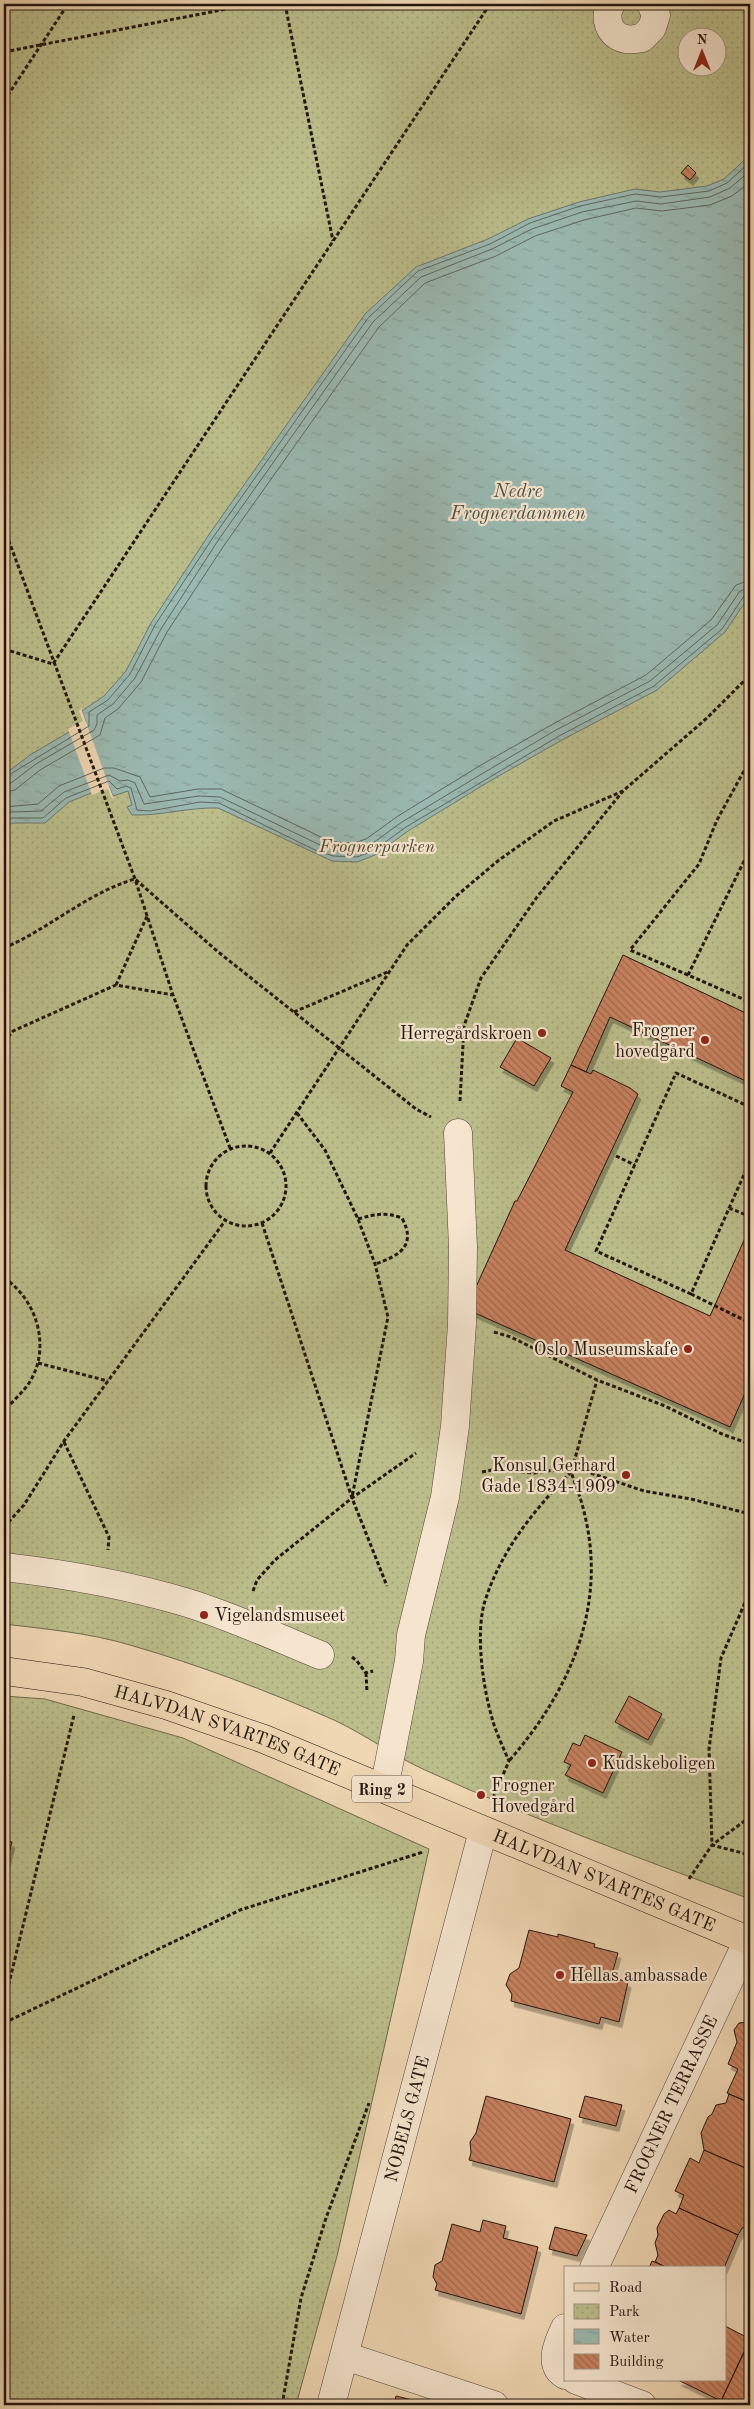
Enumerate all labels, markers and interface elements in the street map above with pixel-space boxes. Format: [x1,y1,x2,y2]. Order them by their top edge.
north arrow [676,28,726,78]
text: N [697,33,708,47]
water label: Nedre Frognerdammen [449,483,586,524]
park label: Frognerparken [318,838,435,856]
place label: Frogner hovedgård [615,1022,696,1061]
place label: Herregårdskroen [400,1025,532,1043]
marker: Herregårdskroen [536,1027,548,1039]
marker: Frogner hovedgård [699,1034,711,1046]
place label: Oslo Museumskafe [534,1341,678,1359]
marker: Oslo Museumskafe [682,1343,694,1355]
place label: Konsul Gerhard Gade 1834-1909 [481,1457,616,1496]
marker: Konsul Gerhard Gade 1834-1909 [620,1469,632,1481]
place label: Vigelandsmuseet [214,1607,345,1625]
marker: Vigelandsmuseet [198,1609,210,1621]
street label: HALVDAN SVARTES GATE [112,1683,343,1780]
place label: Kudskeboligen [602,1755,716,1773]
marker: Kudskeboligen [586,1757,598,1769]
road number: Ring 2 [352,1776,412,1802]
place label: Frogner Hovedgård [491,1777,575,1816]
marker: Frogner Hovedgård [475,1789,487,1801]
street label: HALVDAN SVARTES GATE [490,1827,718,1935]
place label: Hellas ambassade [570,1967,707,1985]
marker: Hellas ambassade [554,1969,566,1981]
street label: FROGNER TERRASSE [622,2013,721,2196]
street label: NOBELS GATE [382,2054,433,2184]
legend [564,2266,726,2382]
text: Road [609,2281,643,2296]
text: Park [609,2305,640,2320]
text: Water [609,2331,650,2346]
text: Building [609,2355,664,2370]

